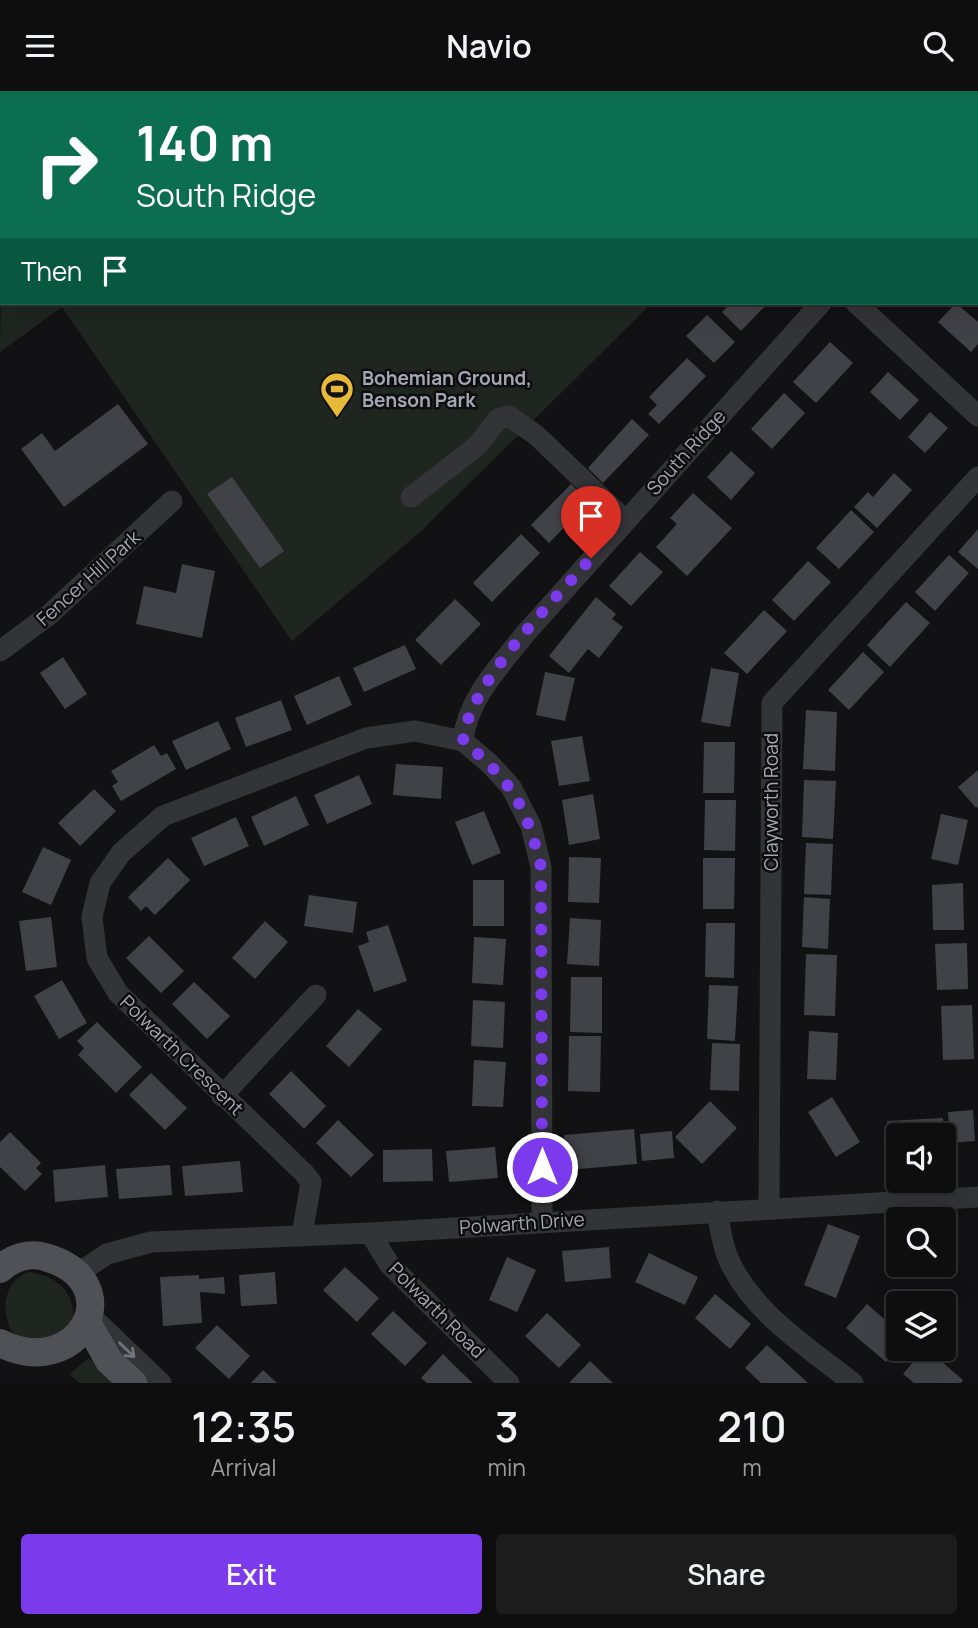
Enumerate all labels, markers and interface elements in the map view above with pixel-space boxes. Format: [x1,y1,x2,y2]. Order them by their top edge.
text: Navio [446,24,532,68]
icon: menu [21,27,59,65]
icon: search [919,27,957,65]
text: 140 m [136,109,273,176]
icon: right [21,119,112,210]
text: South Ridge [136,173,316,217]
icon: arrive [96,252,134,290]
text: Then [21,253,82,289]
place label: Bohemian Ground, Benson Park [362,365,532,413]
sports icon: Bohemian Ground, Benson Park [318,370,356,419]
street label: South Ridge [641,404,731,500]
pin [561,486,621,558]
icon: arrive [572,497,610,535]
street label: Fencer Hill Park [31,524,146,632]
street label: Clayworth Road [758,733,784,871]
street label: Polwarth Crescent [115,989,249,1121]
map controls [886,1123,956,1361]
button: sound [886,1123,956,1193]
position arrow [505,1130,579,1204]
street label: Polwarth Drive [458,1206,586,1240]
button: search [886,1207,956,1277]
street label: Polwarth Road [383,1256,491,1364]
button: layers [886,1291,956,1361]
one-way arrow [118,1342,135,1359]
text: 12:35 [191,1397,296,1455]
text: 3 [495,1397,519,1455]
text: 210 [717,1397,787,1455]
text: Arrival [211,1451,277,1483]
text: min [487,1451,526,1483]
text: m [742,1451,762,1483]
button: Exit [21,1534,482,1614]
button: Share [496,1534,957,1614]

